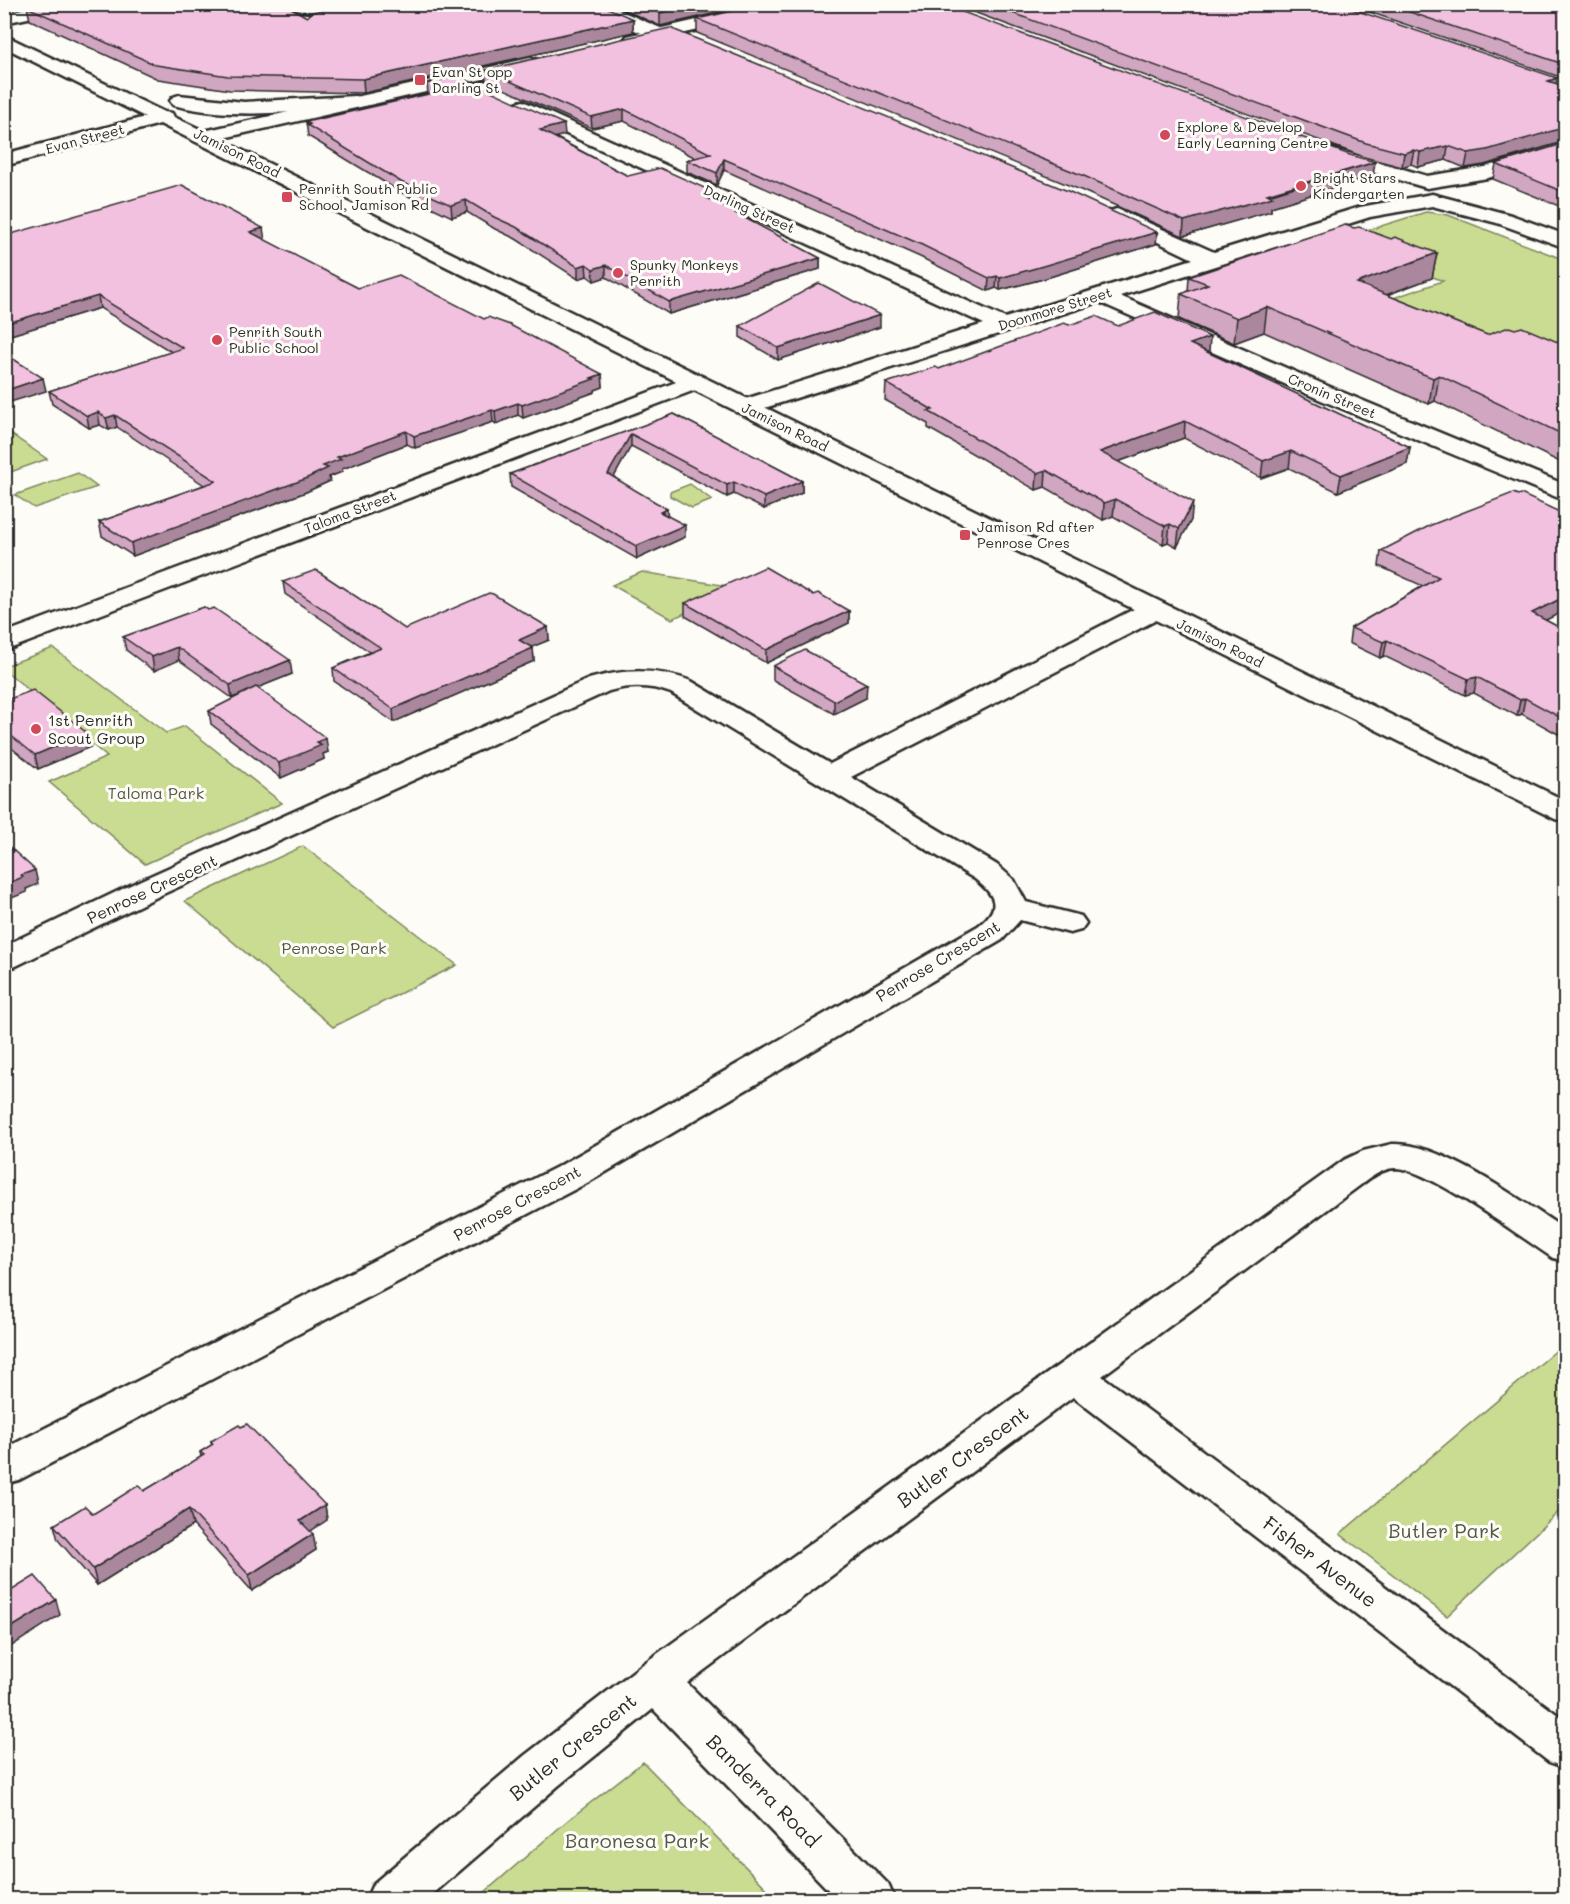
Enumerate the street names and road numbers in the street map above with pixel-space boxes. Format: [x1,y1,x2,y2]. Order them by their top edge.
street label: Evan Street [43,119,126,158]
street label: Jamison Road [191,123,284,182]
street label: Darling Street [701,180,798,237]
street label: Doonmore Street [996,282,1114,335]
street label: Cronin Street [1285,368,1379,423]
street label: Jamison Road [739,397,832,456]
street label: Taloma Street [301,485,399,538]
street label: Jamison Road [1174,613,1267,672]
street label: Penrose Crescent [83,849,220,928]
street label: Penrose Crescent [872,915,1004,1006]
street label: Penrose Crescent [449,1160,584,1245]
street label: Butler Crescent [891,1400,1033,1513]
street label: Fisher Avenue [1258,1510,1383,1613]
street label: Butler Crescent [503,1687,641,1806]
street label: Banderra Road [702,1728,826,1852]

